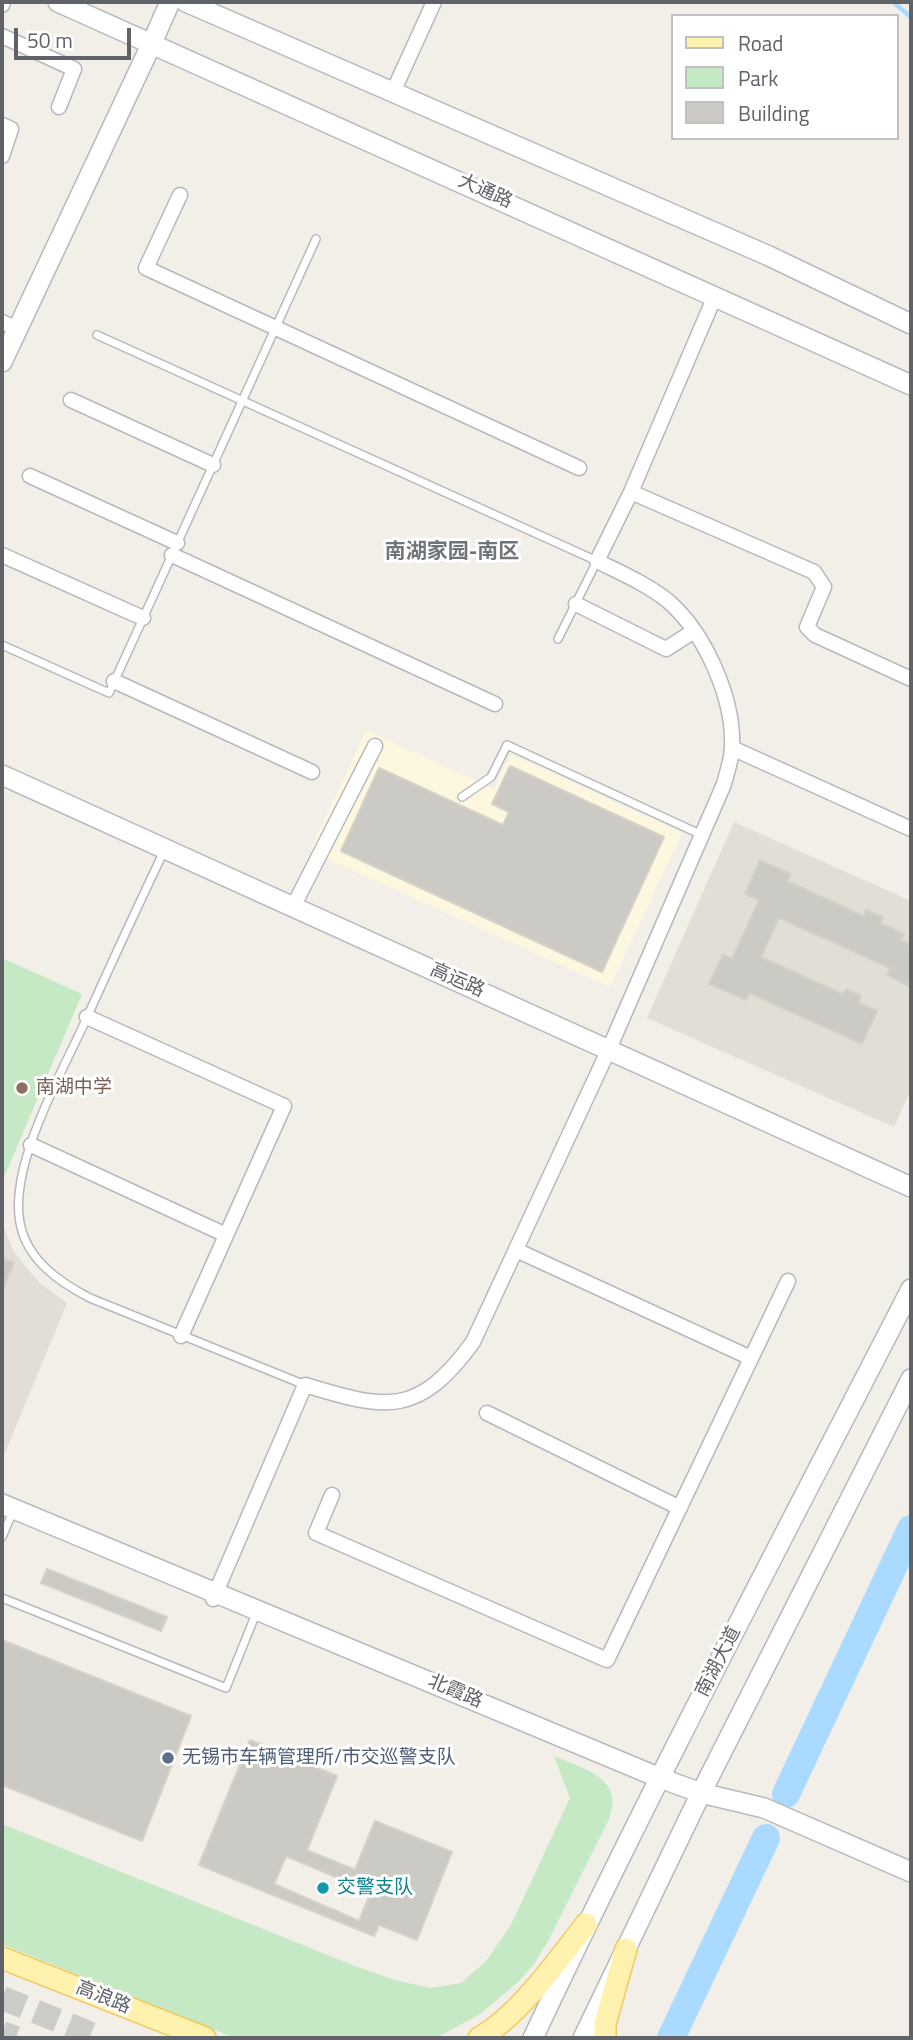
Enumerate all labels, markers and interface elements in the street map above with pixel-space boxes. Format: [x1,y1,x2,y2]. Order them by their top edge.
scale bar [18,14,135,58]
legend [671,14,899,140]
text: 50 m [27,24,73,56]
text: Road [738,27,783,59]
text: Park [738,62,778,94]
text: Building [738,97,809,129]
street label: 大通路 [454,170,516,214]
district label: 南湖家园-南区 [385,540,519,566]
street label: 高运路 [426,959,488,1003]
place label: 南湖中学 [36,1077,112,1099]
marker: 南湖中学 [14,1080,30,1096]
street label: 南湖大道 [692,1623,746,1701]
street label: 北霞路 [424,1670,486,1714]
place label: 无锡市车辆管理所/市交巡警支队 [182,1747,456,1769]
marker: 无锡市车辆管理所/市交巡警支队 [160,1750,176,1766]
place label: 交警支队 [337,1877,413,1899]
marker: 交警支队 [315,1880,331,1896]
street label: 高浪路 [72,1977,134,2019]

